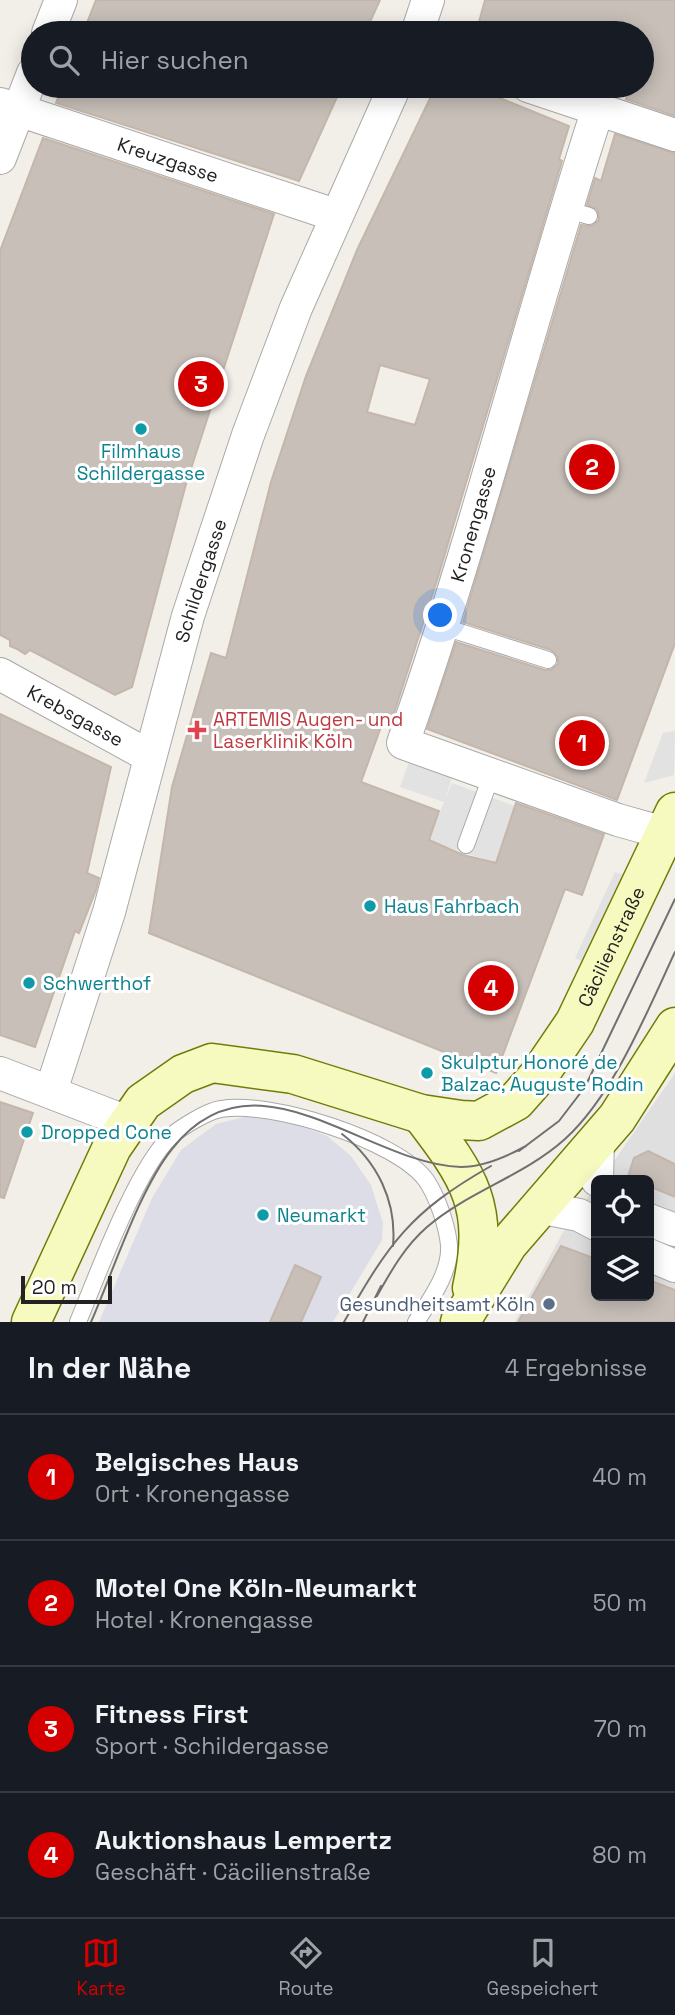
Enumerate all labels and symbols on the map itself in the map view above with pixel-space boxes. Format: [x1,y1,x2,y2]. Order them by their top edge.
street label: Kreuzgasse [114,132,222,189]
pin: 3 [178,358,224,410]
marker: Filmhaus Schildergasse [133,421,149,437]
place label: Filmhaus Schildergasse [77,439,205,486]
pin: 2 [569,441,615,493]
street label: Kronengasse [445,463,502,585]
street label: Schildergasse [169,516,232,645]
your location [423,598,457,632]
street label: Krebsgasse [23,679,128,752]
place label: ARTEMIS Augen- und Laserklinik Köln [213,707,403,754]
pin: 1 [559,717,605,769]
marker: ARTEMIS Augen- und Laserklinik Köln [187,720,207,740]
street label: Cäcilienstraße [572,882,651,1011]
place label: Haus Fahrbach [384,894,519,919]
marker: Haus Fahrbach [362,898,378,914]
pin: 4 [468,962,514,1014]
place label: Schwerthof [43,971,151,996]
marker: Schwerthof [21,975,37,991]
place label: Skulptur Honoré de Balzac, Auguste Rodin [441,1050,644,1097]
marker: Skulptur Honoré de Balzac, Auguste Rodin [419,1065,435,1081]
place label: Dropped Cone [41,1120,172,1145]
marker: Dropped Cone [19,1124,35,1140]
place label: Neumarkt [277,1203,366,1228]
marker: Neumarkt [255,1207,271,1223]
scale bar [21,1273,112,1305]
place label: Gesundheitsamt Köln [340,1292,535,1317]
marker: Gesundheitsamt Köln [541,1296,557,1312]

